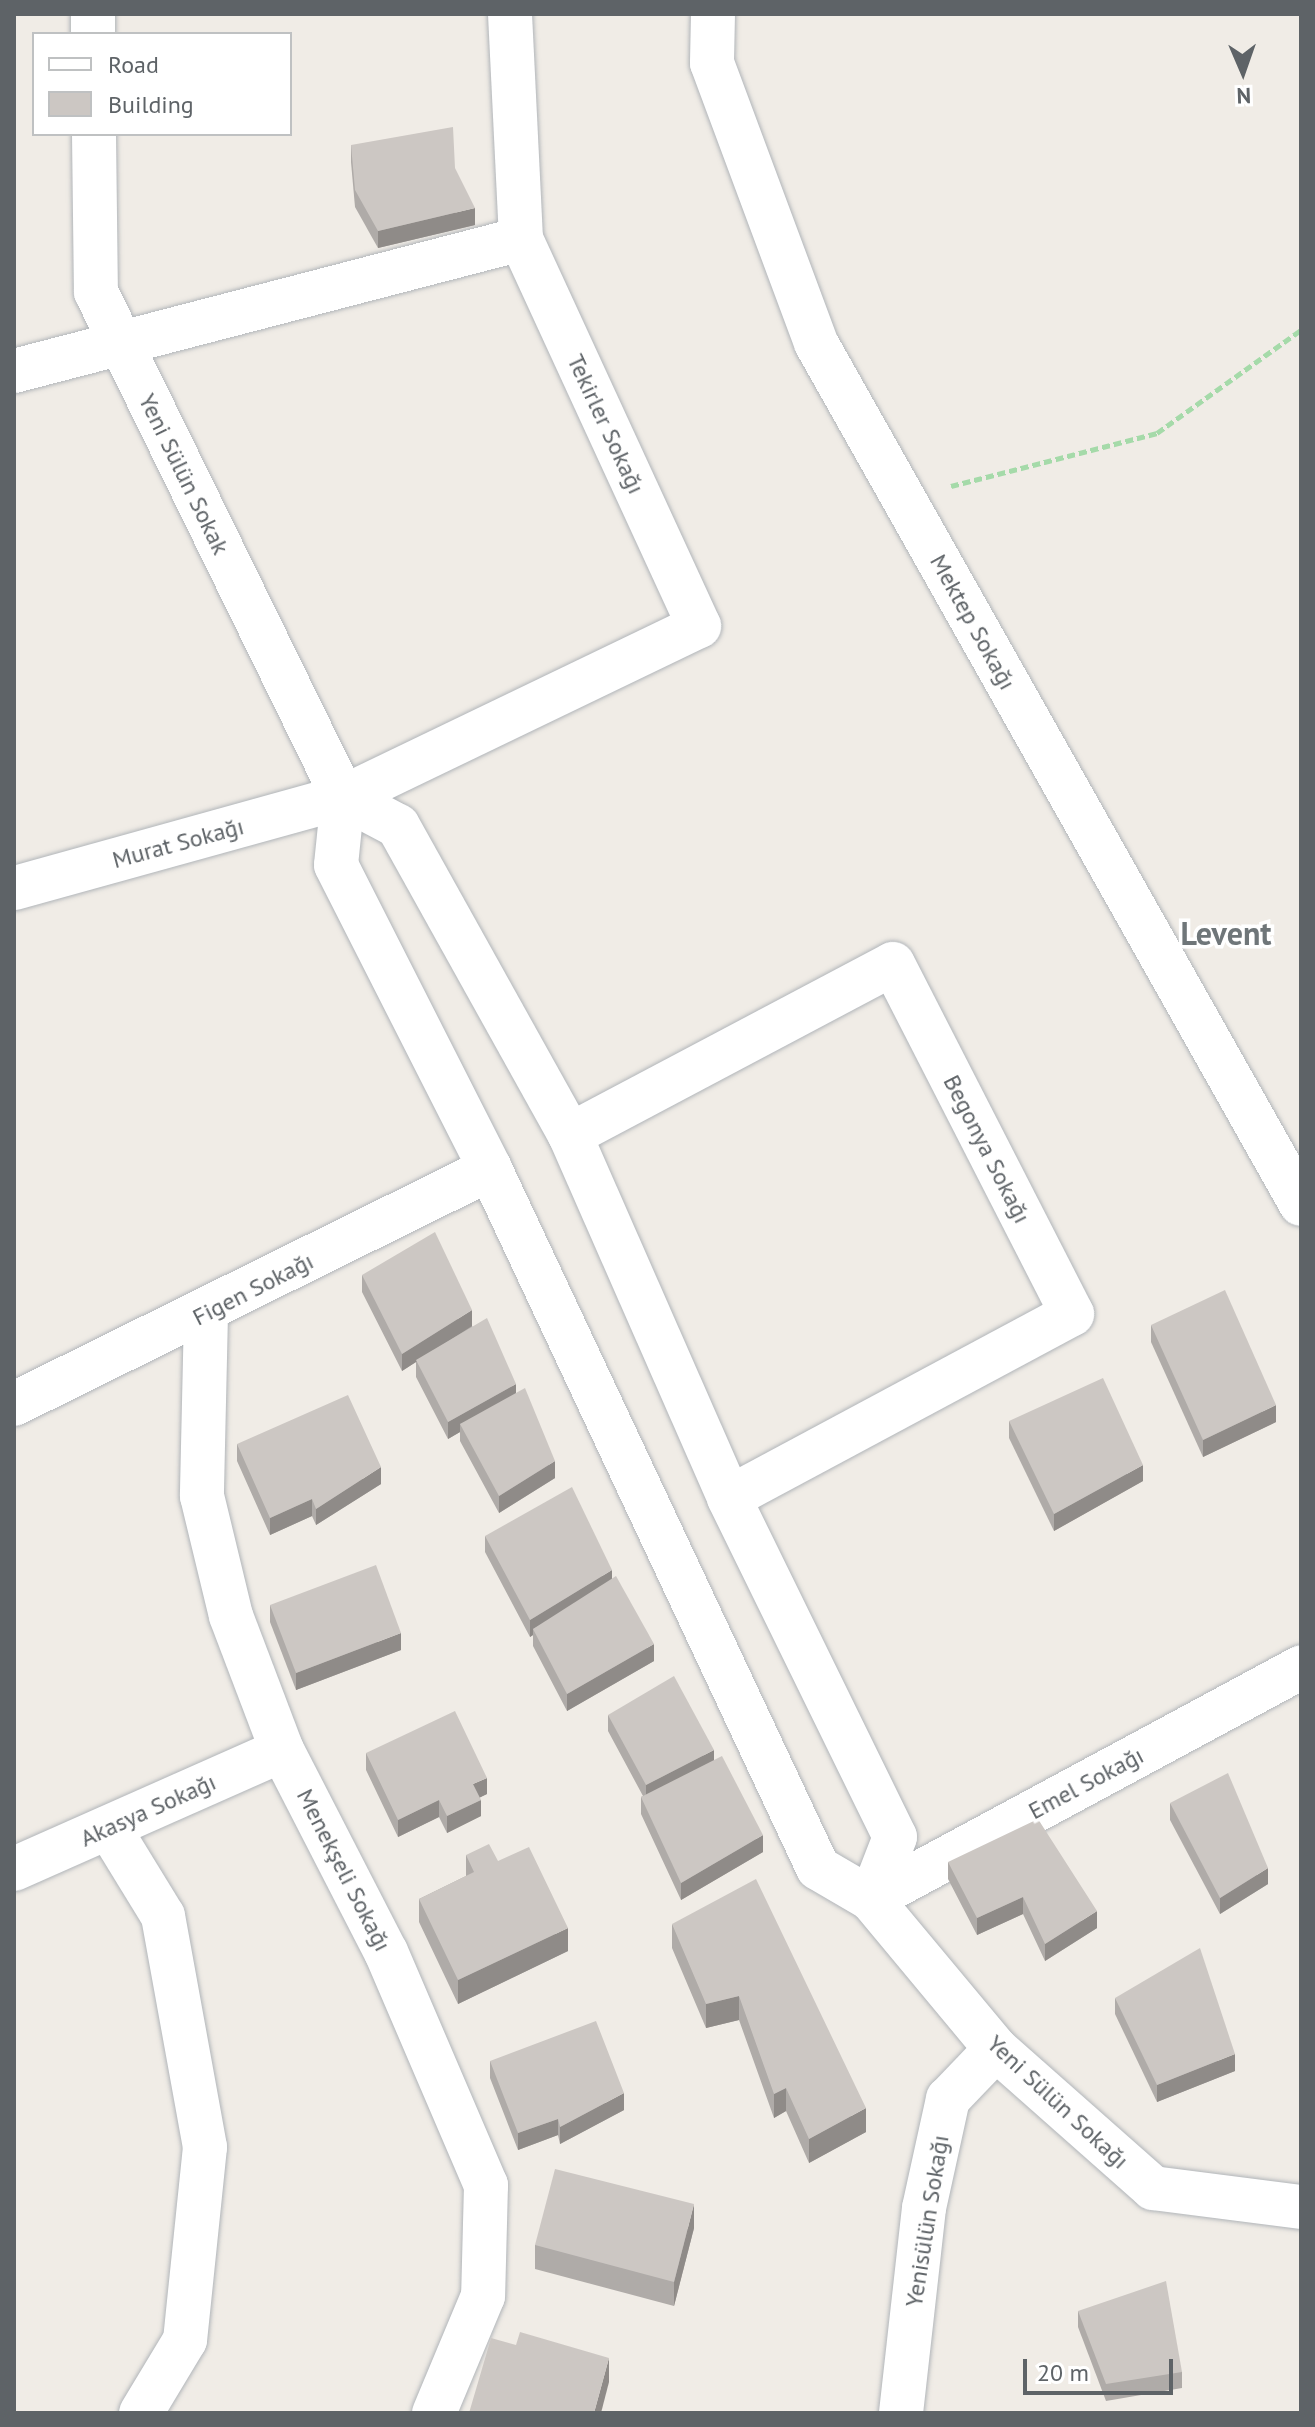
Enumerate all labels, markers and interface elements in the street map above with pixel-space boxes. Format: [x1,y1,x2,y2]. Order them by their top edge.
legend [32,32,292,136]
north arrow [1203,32,1283,112]
text: Road [108,49,159,80]
text: N [1236,82,1252,110]
text: Building [108,89,194,120]
street label: Tekirler Sokağı [561,350,651,498]
street label: Yeni Sülün Sokak [133,389,235,559]
street label: Mektep Sokağı [924,549,1022,695]
street label: Murat Sokağı [109,812,247,874]
district label: Levent [1180,914,1272,952]
street label: Begonya Sokağı [937,1070,1037,1228]
street label: Figen Sokağı [188,1246,318,1332]
street label: Emel Sokağı [1023,1741,1149,1825]
street label: Akasya Sokağı [76,1767,220,1853]
street label: Menekşeli Sokağı [291,1784,397,1956]
street label: Yeni Sülün Sokağı [981,2029,1135,2175]
street label: Yenisülün Sokağı [899,2133,955,2309]
scale bar [1027,2343,1177,2393]
text: 20 m [1037,2357,1089,2388]

